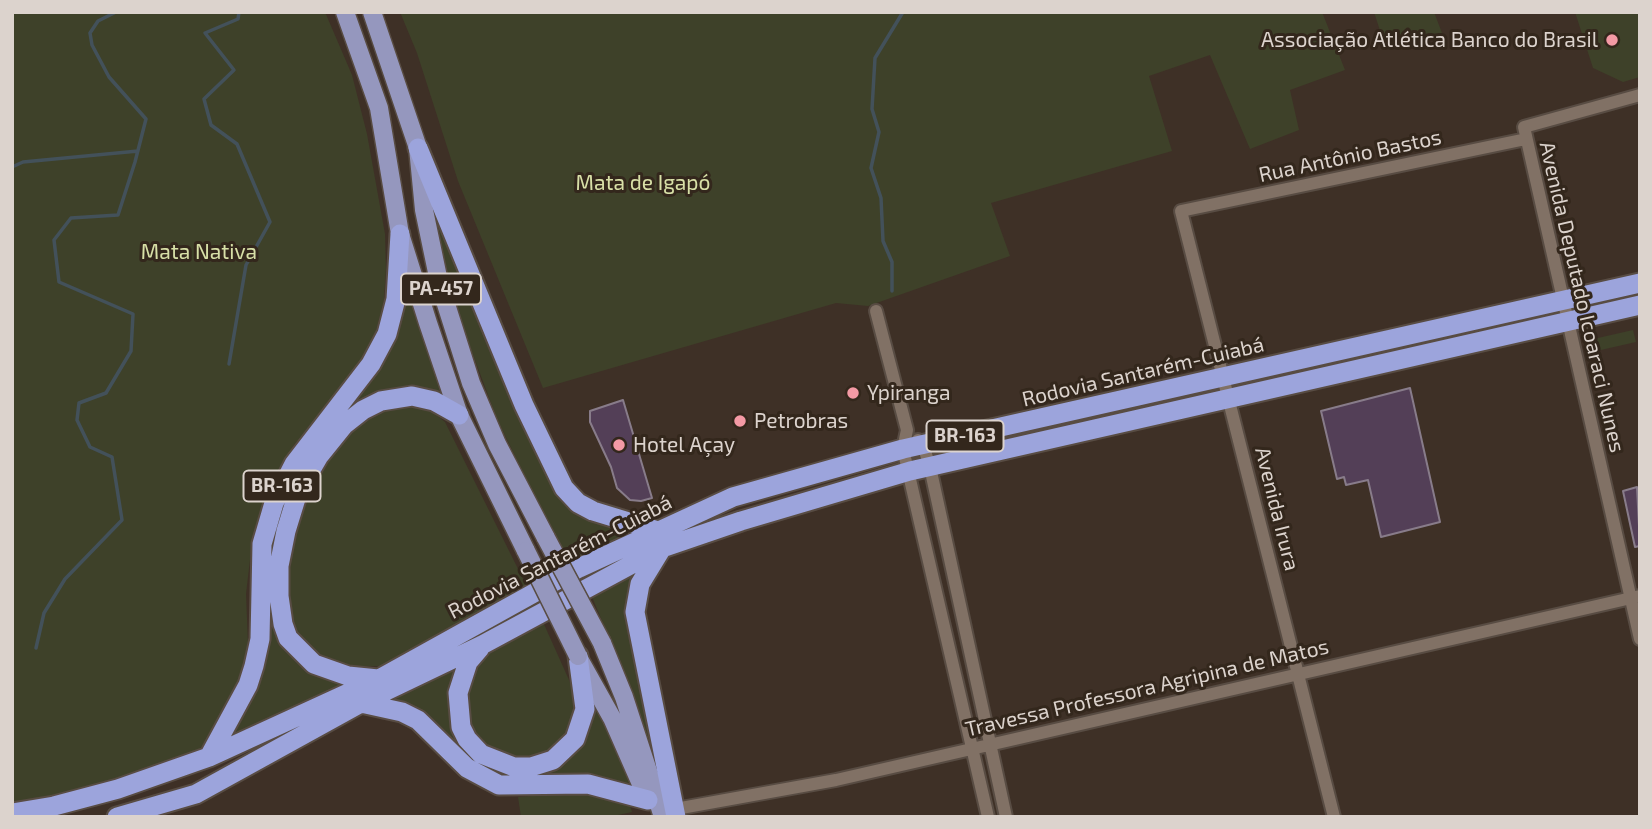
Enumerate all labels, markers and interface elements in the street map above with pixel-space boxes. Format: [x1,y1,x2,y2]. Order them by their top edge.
place label: Associação Atlética Banco do Brasil [1261,27,1598,53]
marker: Associação Atlética Banco do Brasil [1604,32,1620,48]
street label: Rua Antônio Bastos [1256,124,1444,188]
street label: Avenida Deputado Icoaraci Nunes [1534,139,1630,455]
park label: Mata de Igapó [576,170,710,196]
park label: Mata Nativa [141,239,257,265]
road number: PA-457 [401,274,481,304]
street label: Rodovia Santarém-Cuiabá [1020,332,1266,412]
place label: Ypiranga [867,380,950,406]
marker: Ypiranga [845,385,861,401]
place label: Petrobras [754,408,848,434]
marker: Petrobras [732,413,748,429]
road number: BR-163 [926,420,1004,452]
place label: Hotel Açay [633,432,735,458]
marker: Hotel Açay [611,437,627,453]
street label: Avenida Irura [1249,445,1305,573]
road number: BR-163 [244,471,320,502]
street label: Rodovia Santarém-Cuiabá [444,490,676,624]
street label: Travessa Professora Agripina de Matos [963,634,1331,742]

